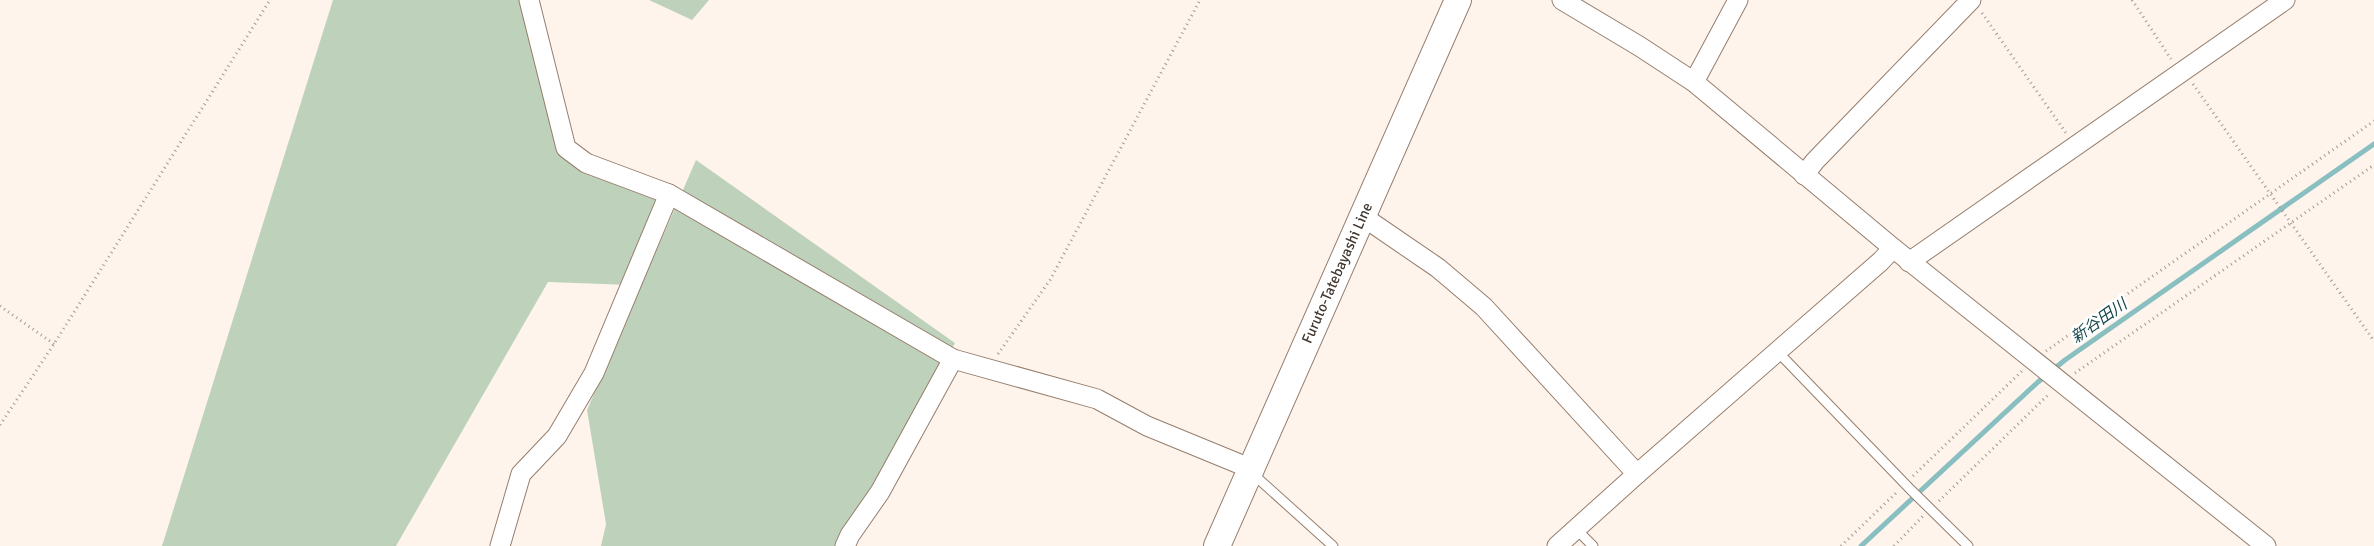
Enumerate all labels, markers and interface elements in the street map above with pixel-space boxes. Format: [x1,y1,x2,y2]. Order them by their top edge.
street label: Furuto-Tatebayashi Line [1298,200,1376,346]
water label: 新谷田川 [2067,293,2133,348]

